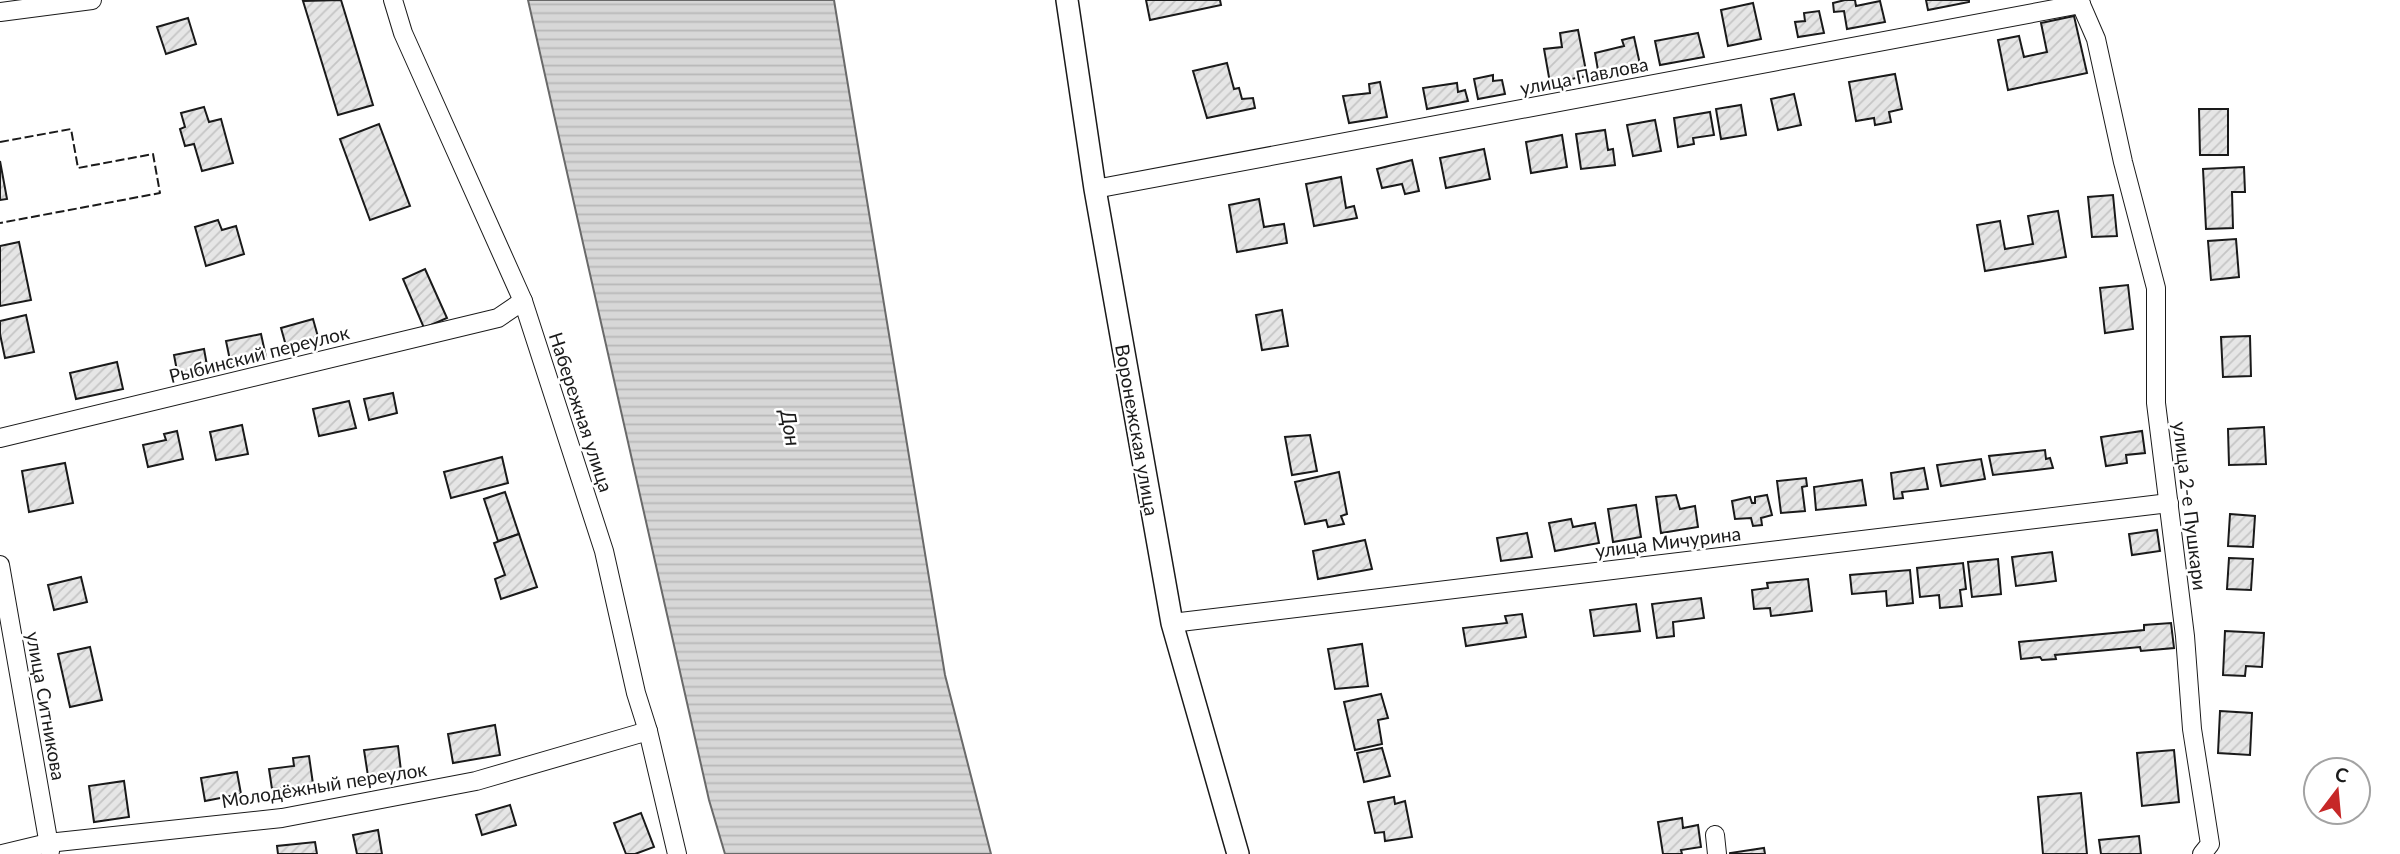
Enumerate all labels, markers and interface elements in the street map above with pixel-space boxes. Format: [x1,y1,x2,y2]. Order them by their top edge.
street label: улица Павлова [1518,52,1650,99]
street label: Рыбинский переулок [166,320,352,387]
street label: Набережная улица [545,329,618,495]
street label: Воронежская улица [1111,342,1164,518]
water label: Дон [776,406,807,448]
street label: улица 2-е Пушкари [2169,420,2212,592]
street label: улица Мичурина [1594,521,1742,562]
street label: улица Ситникова [22,630,71,782]
north arrow [2302,756,2372,826]
street label: Молодёжный переулок [219,757,429,812]
text: С [2333,761,2351,787]

